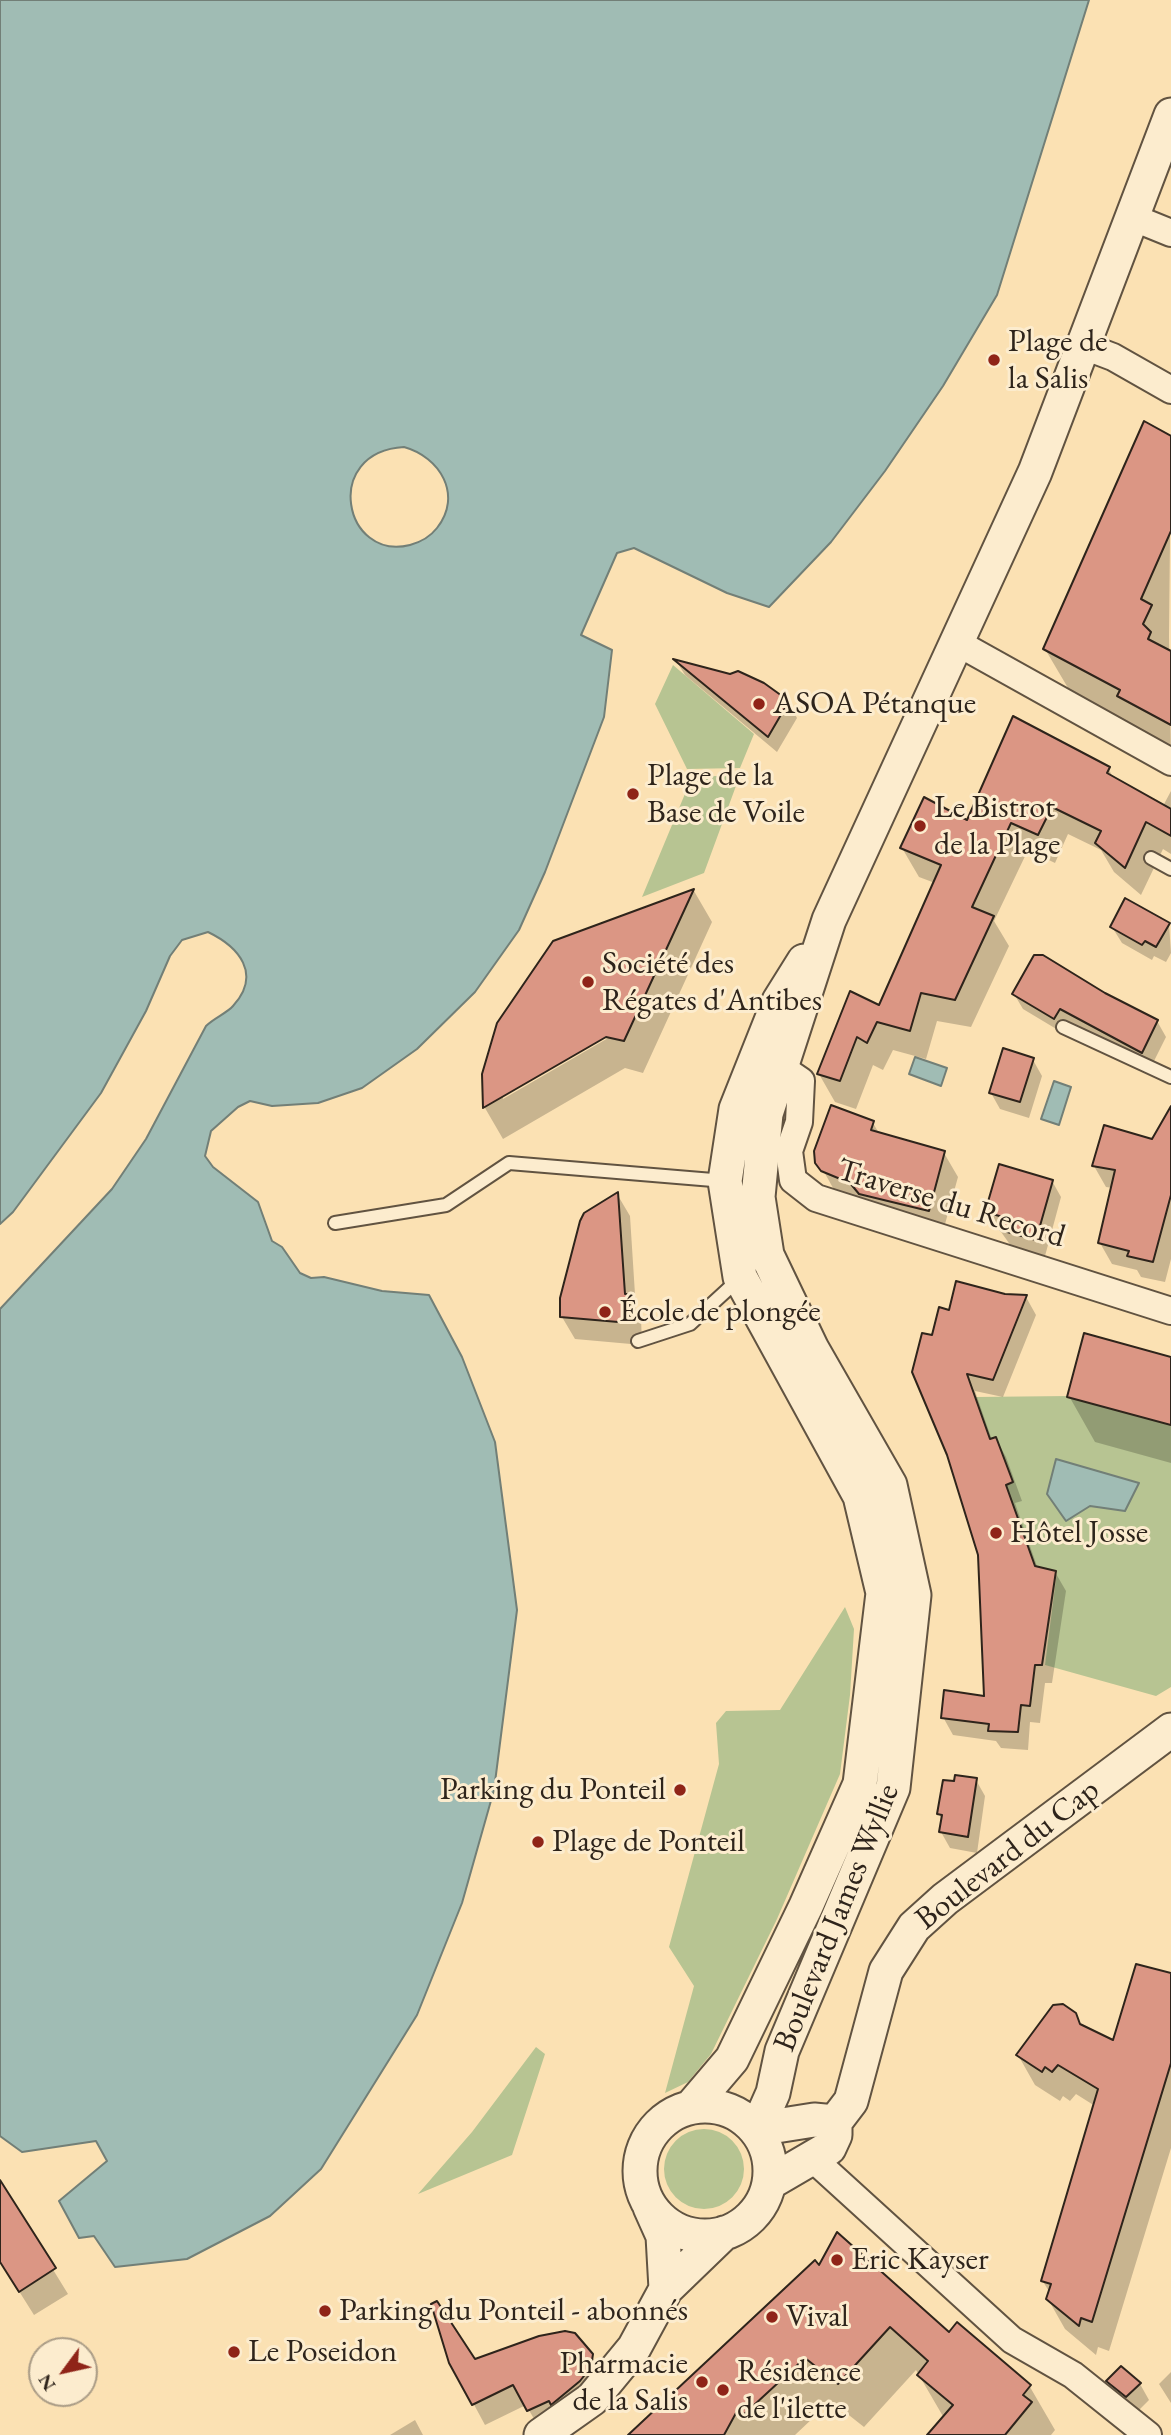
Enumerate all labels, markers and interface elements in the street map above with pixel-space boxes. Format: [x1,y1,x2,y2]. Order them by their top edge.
place label: Plage de la Salis [1008,323,1108,398]
marker: Plage de la Salis [986,352,1002,368]
place label: ASOA Pétanque [773,685,976,723]
marker: ASOA Pétanque [751,696,767,712]
place label: Plage de la Base de Voile [647,757,805,832]
marker: Plage de la Base de Voile [625,786,641,802]
place label: Le Bistrot de la Plage [934,789,1060,864]
marker: Le Bistrot de la Plage [912,818,928,834]
place label: Société des Régates d'Antibes [602,945,822,1020]
marker: Société des Régates d'Antibes [580,974,596,990]
street label: Traverse du Record [832,1151,1070,1257]
place label: École de plongée [619,1293,821,1331]
marker: École de plongée [597,1304,613,1320]
place label: Hôtel Josse [1010,1514,1148,1552]
marker: Hôtel Josse [988,1525,1004,1541]
place label: Parking du Ponteil [440,1771,666,1809]
street label: Boulevard du Cap [908,1771,1108,1939]
street label: Boulevard James Wyllie [766,1779,908,2057]
marker: Parking du Ponteil [672,1782,688,1798]
place label: Plage de Ponteil [552,1823,745,1861]
marker: Plage de Ponteil [530,1834,546,1850]
place label: Eric Kayser [851,2241,989,2279]
marker: Eric Kayser [829,2252,845,2268]
place label: Parking du Ponteil - abonnés [339,2292,688,2330]
place label: Vival [786,2298,849,2336]
marker: Parking du Ponteil - abonnés [317,2303,333,2319]
marker: Vival [764,2309,780,2325]
place label: Le Poseidon [248,2333,397,2371]
north arrow [28,2337,98,2407]
marker: Le Poseidon [226,2344,242,2360]
place label: Pharmacie de la Salis [559,2345,688,2420]
place label: Résidence de l'ilette [737,2353,861,2428]
text: N [32,2369,61,2396]
marker: Pharmacie de la Salis [694,2374,710,2390]
marker: Résidence de l'ilette [715,2382,731,2398]

